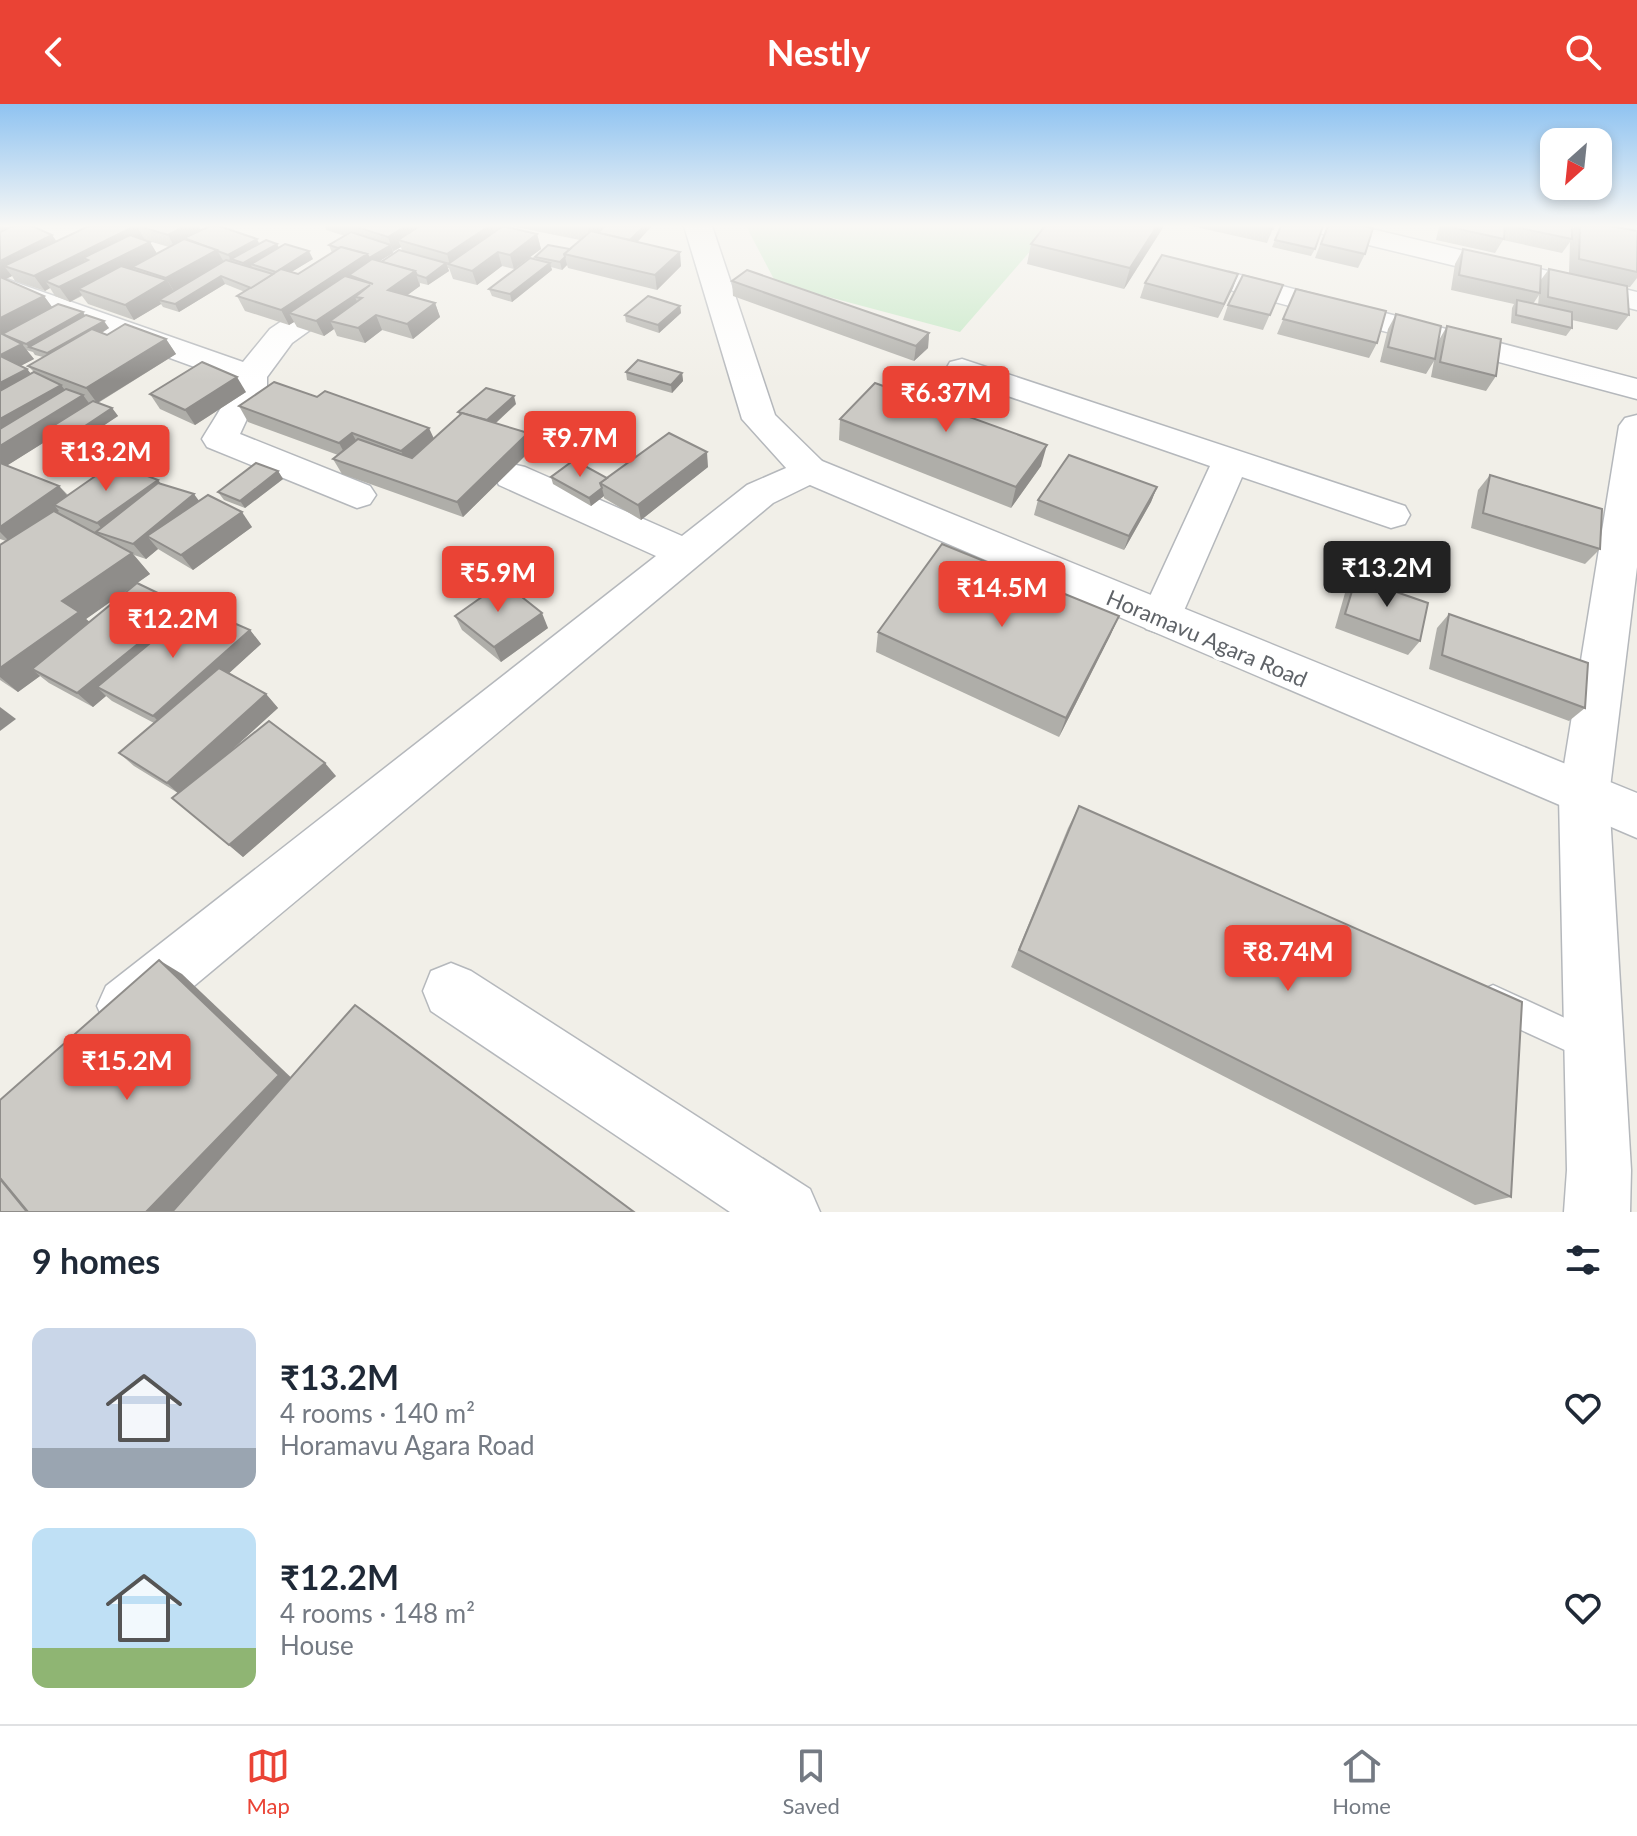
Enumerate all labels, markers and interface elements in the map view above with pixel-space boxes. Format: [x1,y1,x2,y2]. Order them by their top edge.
icon: back [32,30,76,74]
text: Nestly [767,30,870,74]
icon: search [1561,30,1605,74]
north arrow [1540,128,1612,200]
map controls [1540,128,1612,200]
pin: ₹6.37M [881,366,1011,434]
text: ₹6.37M [900,376,992,408]
pin: ₹9.7M [524,411,636,479]
text: ₹9.7M [542,421,618,453]
pin: ₹13.2M [41,425,171,493]
text: ₹13.2M [60,435,152,467]
pin: ₹13.2M [1322,541,1452,609]
pin: ₹5.9M [442,546,554,614]
text: ₹13.2M [1341,551,1433,583]
text: ₹5.9M [460,556,536,588]
pin: ₹14.5M [937,561,1067,629]
text: ₹14.5M [956,571,1048,603]
street label: Horamavu Agara Road [1103,583,1311,693]
pin: ₹12.2M [108,592,238,660]
text: ₹12.2M [127,602,219,634]
pin: ₹8.74M [1223,925,1353,993]
text: ₹8.74M [1242,935,1334,967]
pin: ₹15.2M [62,1034,192,1102]
text: ₹15.2M [81,1044,173,1076]
icon: filters [1561,1238,1605,1282]
text: 9 homes [32,1240,160,1281]
text: ₹13.2M [280,1356,399,1397]
icon: home [96,1360,192,1456]
icon: heart [1561,1386,1605,1430]
text: 4 rooms · 140 m² [280,1397,475,1429]
text: Horamavu Agara Road [280,1429,535,1461]
text: ₹12.2M [280,1556,399,1597]
icon: home [96,1560,192,1656]
icon: heart [1561,1586,1605,1630]
text: 4 rooms · 148 m² [280,1597,475,1629]
text: House [280,1629,354,1661]
tab: Map [246,1744,290,1819]
tab: Saved [782,1744,840,1819]
tab: Home [1332,1744,1391,1819]

